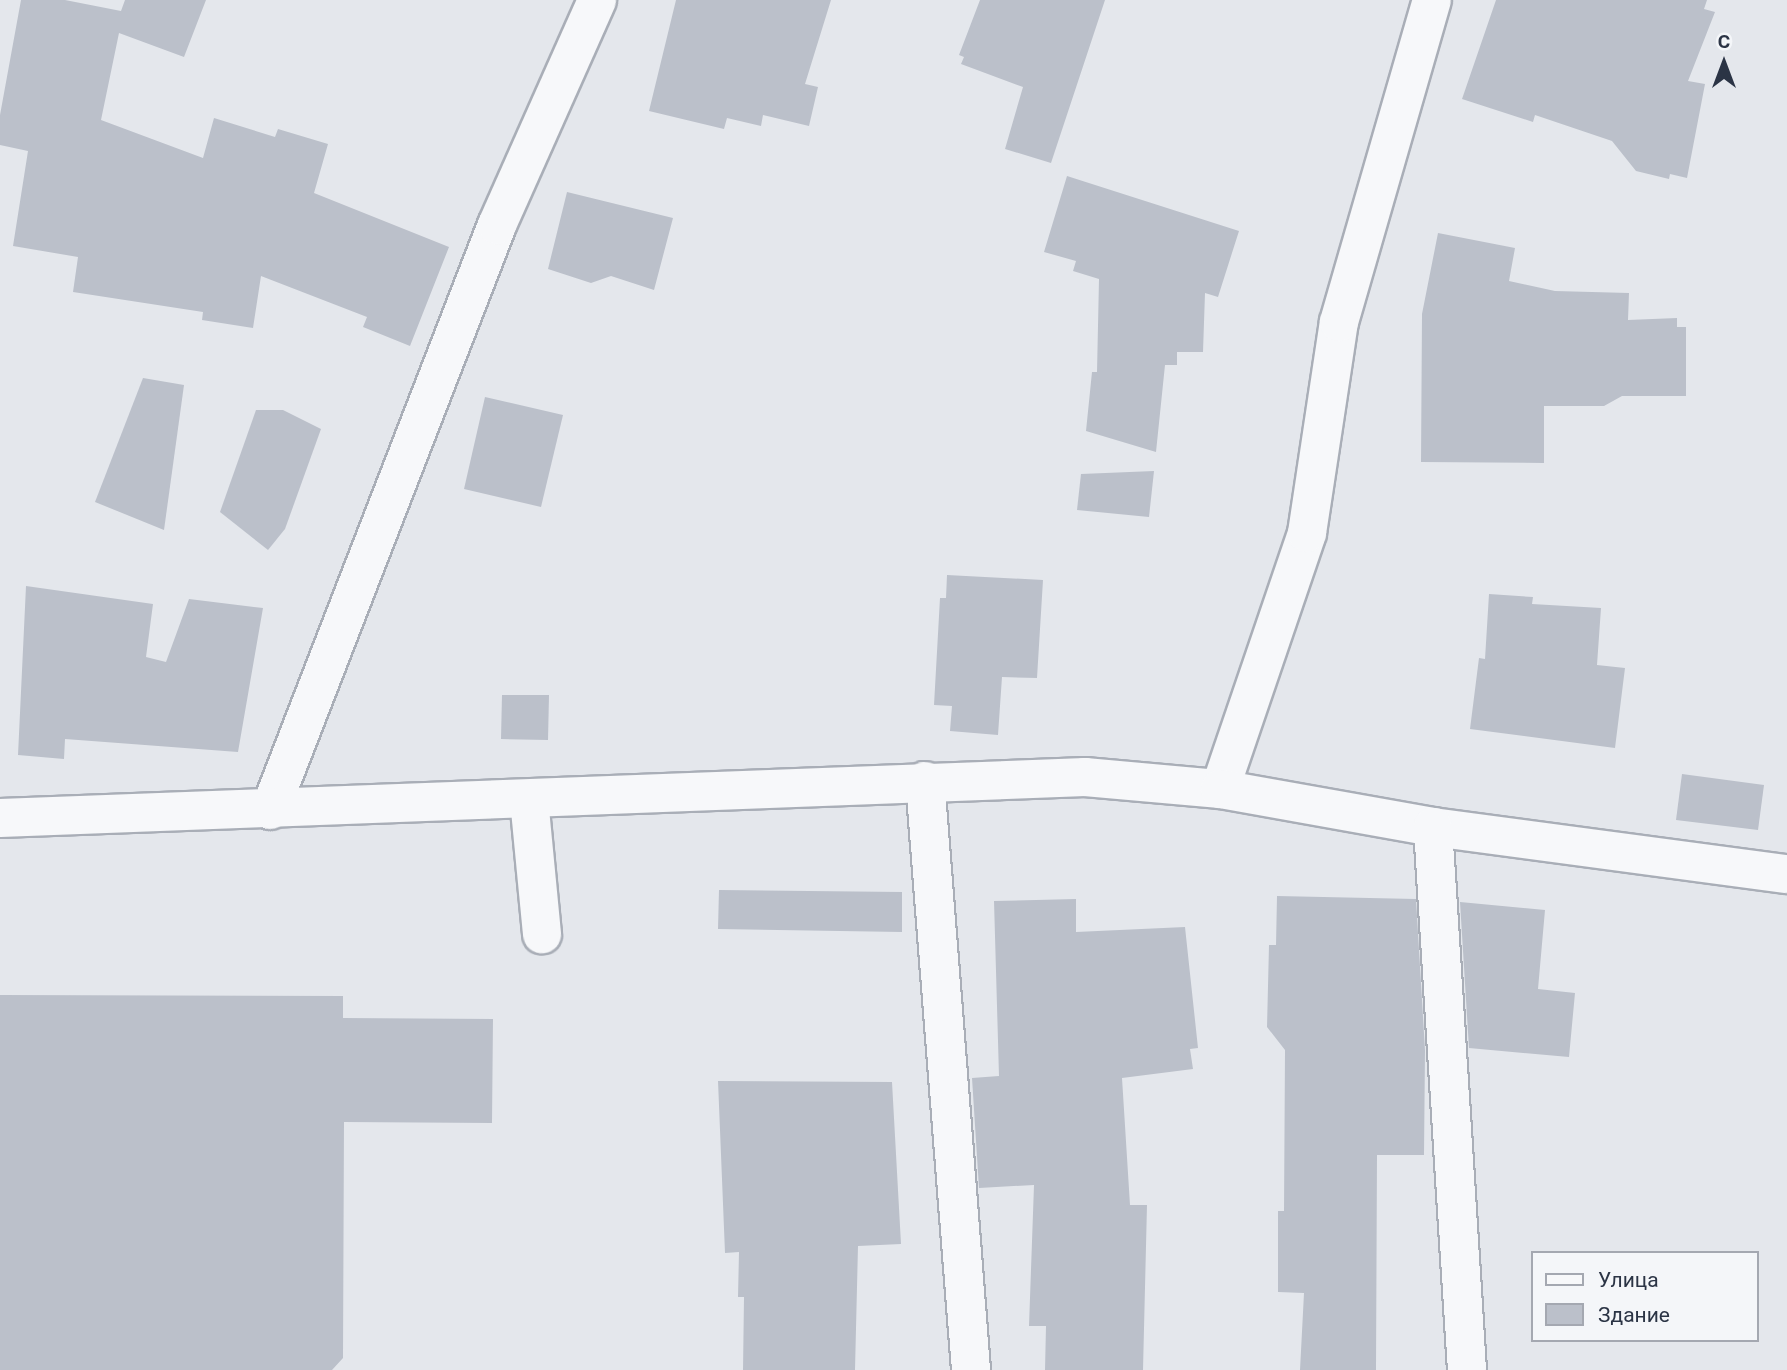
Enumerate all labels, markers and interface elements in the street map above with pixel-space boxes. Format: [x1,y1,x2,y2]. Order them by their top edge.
north arrow [1689,28,1759,98]
text: С [1718,30,1730,53]
legend [1532,1251,1759,1342]
text: Улица [1598,1268,1659,1292]
text: Здание [1598,1303,1670,1327]

